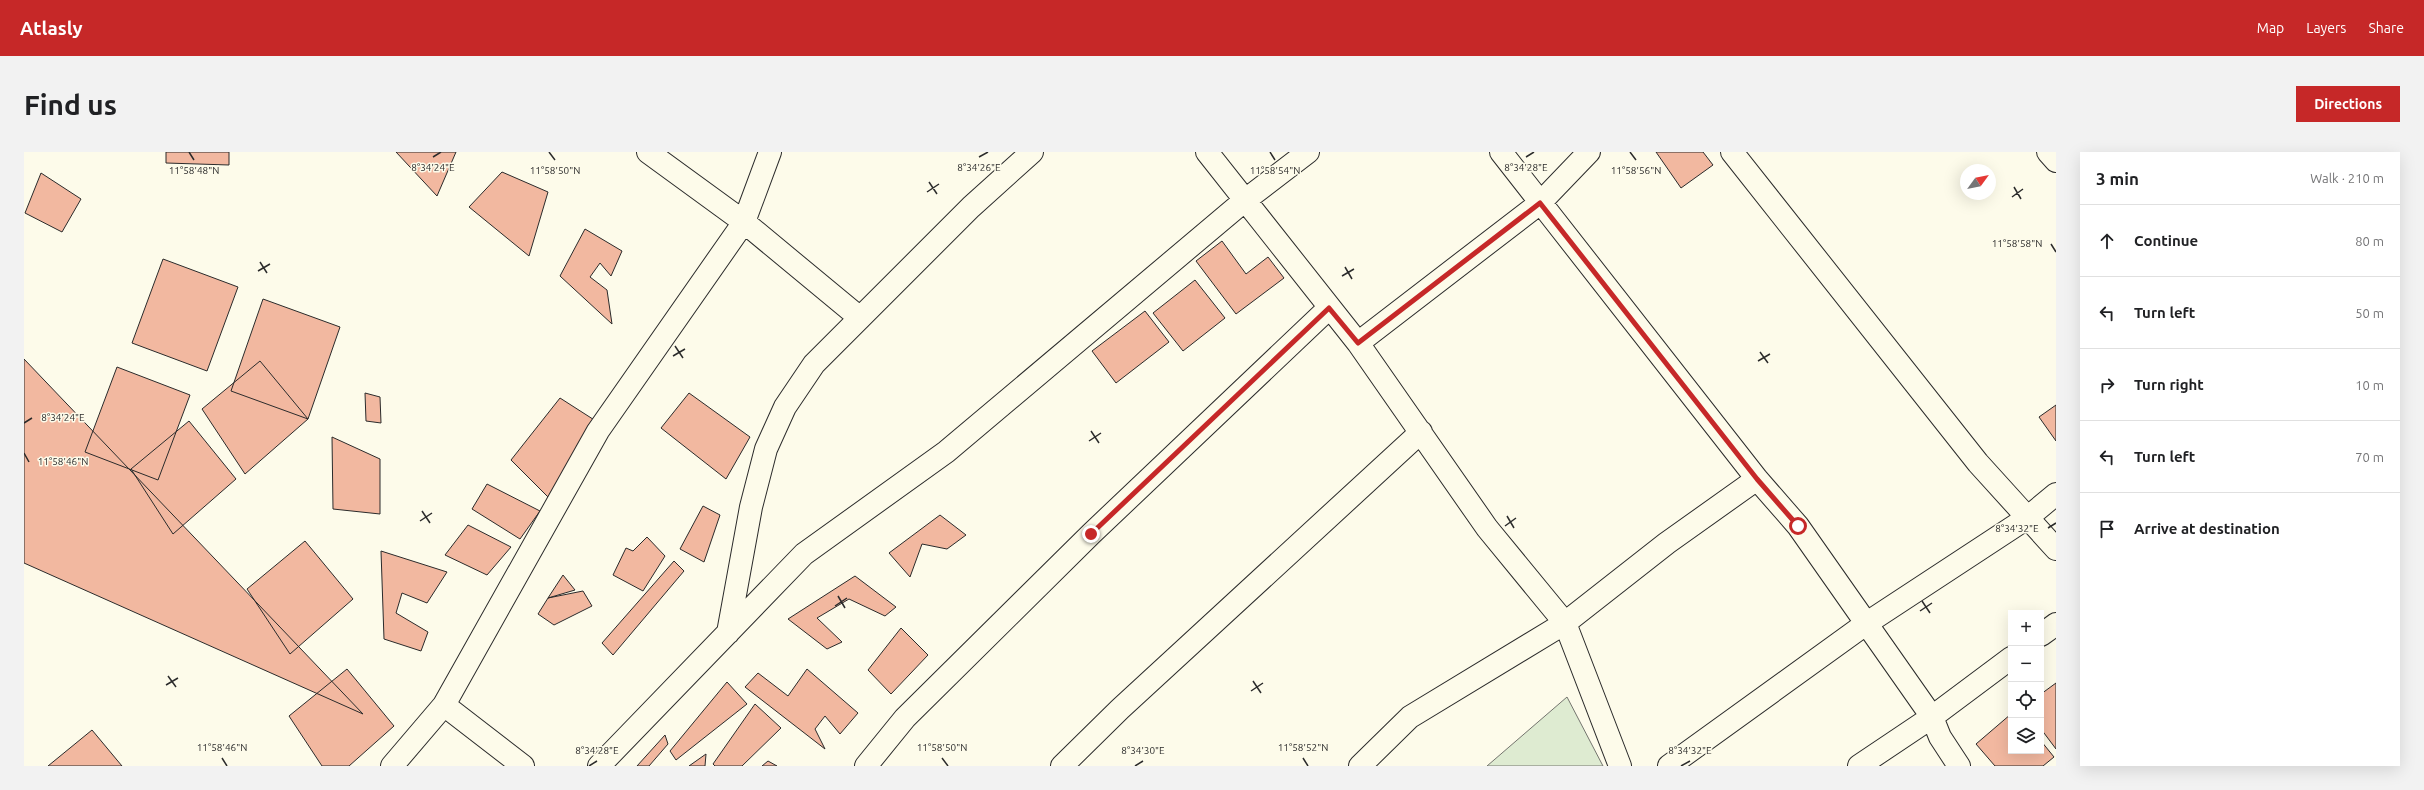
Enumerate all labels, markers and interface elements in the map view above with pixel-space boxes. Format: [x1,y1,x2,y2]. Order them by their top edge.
text: Atlasly [20,17,83,39]
text: Map [2257,20,2284,36]
text: Layers [2306,20,2346,36]
text: Share [2368,20,2404,36]
button: Directions [2296,86,2400,122]
text: Find us [24,89,117,120]
text: 8°34'24"E [411,162,455,173]
text: 8°34'26"E [957,162,1001,173]
text: 8°34'28"E [1504,162,1548,173]
north arrow [1960,164,1996,200]
text: 11°58'48"N [169,165,219,176]
text: 11°58'50"N [530,165,580,176]
text: 11°58'54"N [1250,165,1300,176]
text: 11°58'56"N [1611,165,1661,176]
text: 3 min [2096,169,2139,188]
text: Walk · 210 m [2310,171,2384,185]
icon: ahead [2096,230,2118,252]
text: Continue [2134,232,2198,249]
text: 80 m [2355,234,2384,248]
text: 11°58'58"N [1992,238,2042,249]
icon: left [2096,302,2118,324]
text: Turn left [2134,304,2195,321]
text: 50 m [2355,306,2384,320]
icon: right [2096,374,2118,396]
text: Turn right [2134,376,2204,393]
text: 10 m [2355,378,2384,392]
text: 8°34'24"E [41,412,85,423]
icon: left [2096,446,2118,468]
text: Turn left [2134,448,2195,465]
text: 70 m [2355,450,2384,464]
text: 11°58'46"N [38,456,88,467]
route start [1789,517,1807,535]
icon: arrive [2096,518,2118,540]
text: Arrive at destination [2134,520,2280,537]
text: 8°34'32"E [1995,523,2039,534]
route end [1082,525,1100,543]
map controls [2008,610,2044,754]
button: + [2008,610,2044,646]
button: − [2008,646,2044,682]
button: locate [2008,682,2044,718]
button: layers [2008,718,2044,754]
text: 11°58'46"N [197,742,247,753]
text: 11°58'50"N [917,742,967,753]
text: 11°58'52"N [1278,742,1328,753]
text: 8°34'28"E [575,745,619,756]
text: 8°34'30"E [1121,745,1165,756]
text: 8°34'32"E [1668,745,1712,756]

